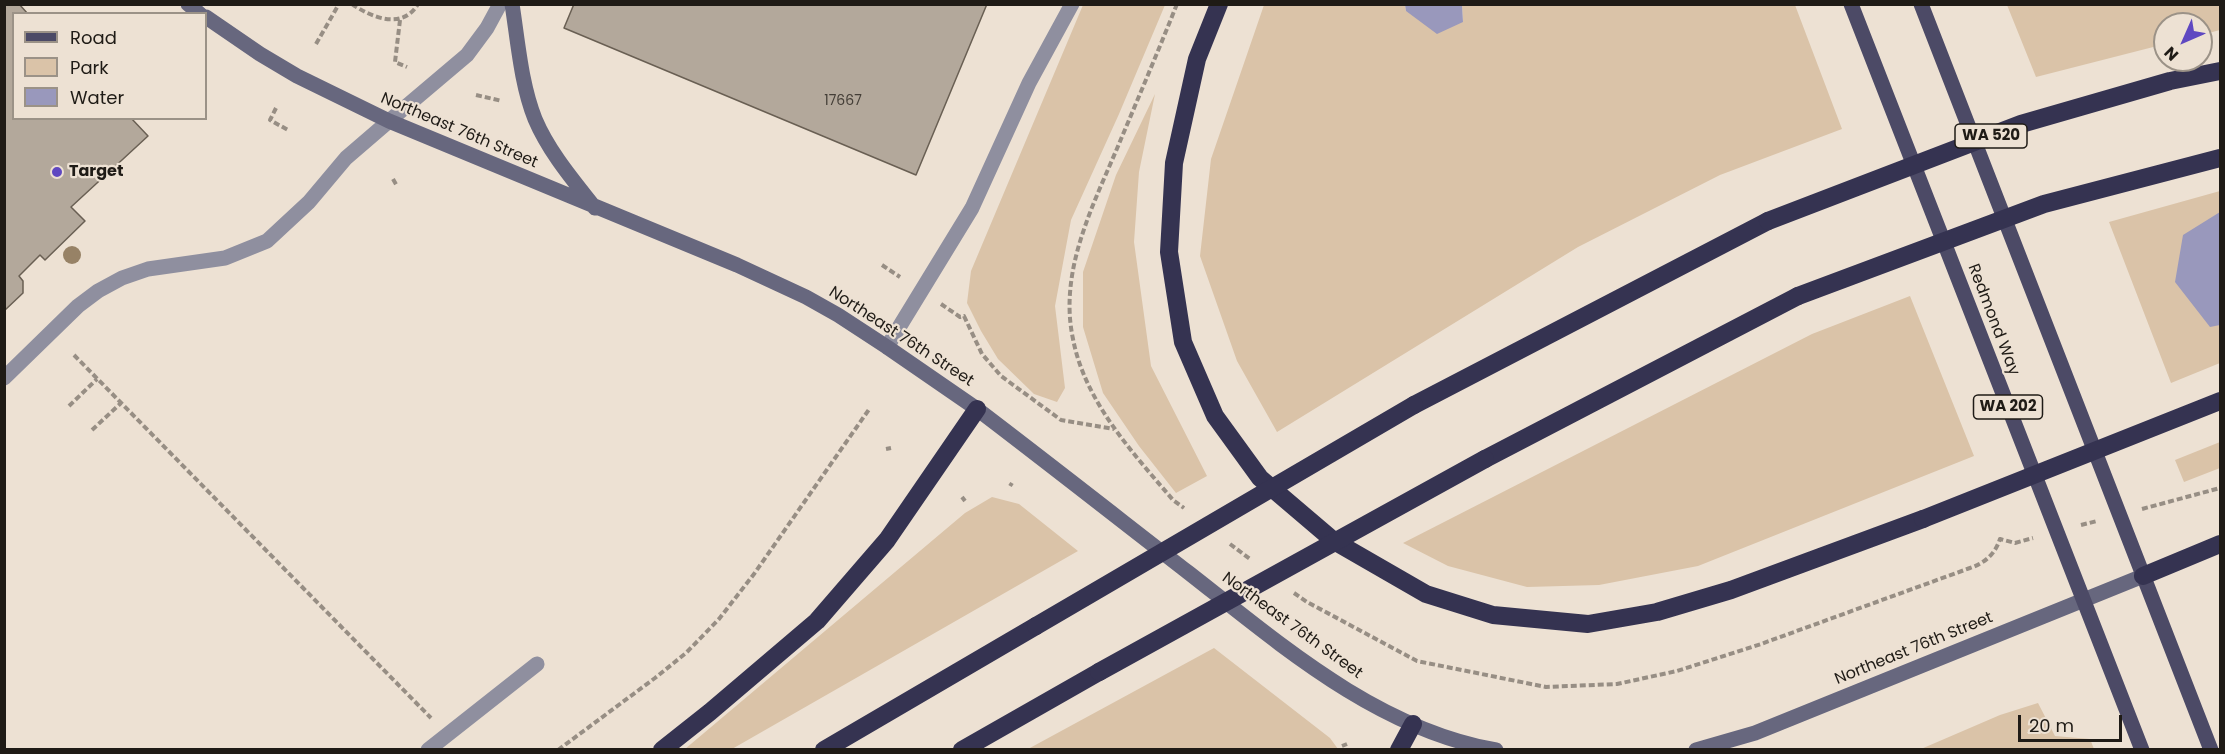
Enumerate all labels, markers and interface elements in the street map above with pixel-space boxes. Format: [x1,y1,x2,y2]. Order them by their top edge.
legend [12,12,207,120]
north arrow [2153,12,2213,72]
text: Road [70,25,117,50]
text: N [2159,41,2184,66]
text: Park [70,55,109,80]
text: Water [70,85,124,110]
street label: Northeast 76th Street [378,89,540,173]
house number: 17667 [824,93,862,109]
road number: WA 520 [1955,124,2027,148]
place label: Target [69,162,123,182]
marker: Target [50,165,64,179]
street label: Redmond Way [1963,262,2023,378]
street label: Northeast 76th Street [825,283,977,391]
road number: WA 202 [1974,395,2042,419]
street label: Northeast 76th Street [1218,569,1366,683]
street label: Northeast 76th Street [1832,608,1996,690]
scale bar [2021,703,2124,741]
text: 20 m [2029,713,2074,738]

